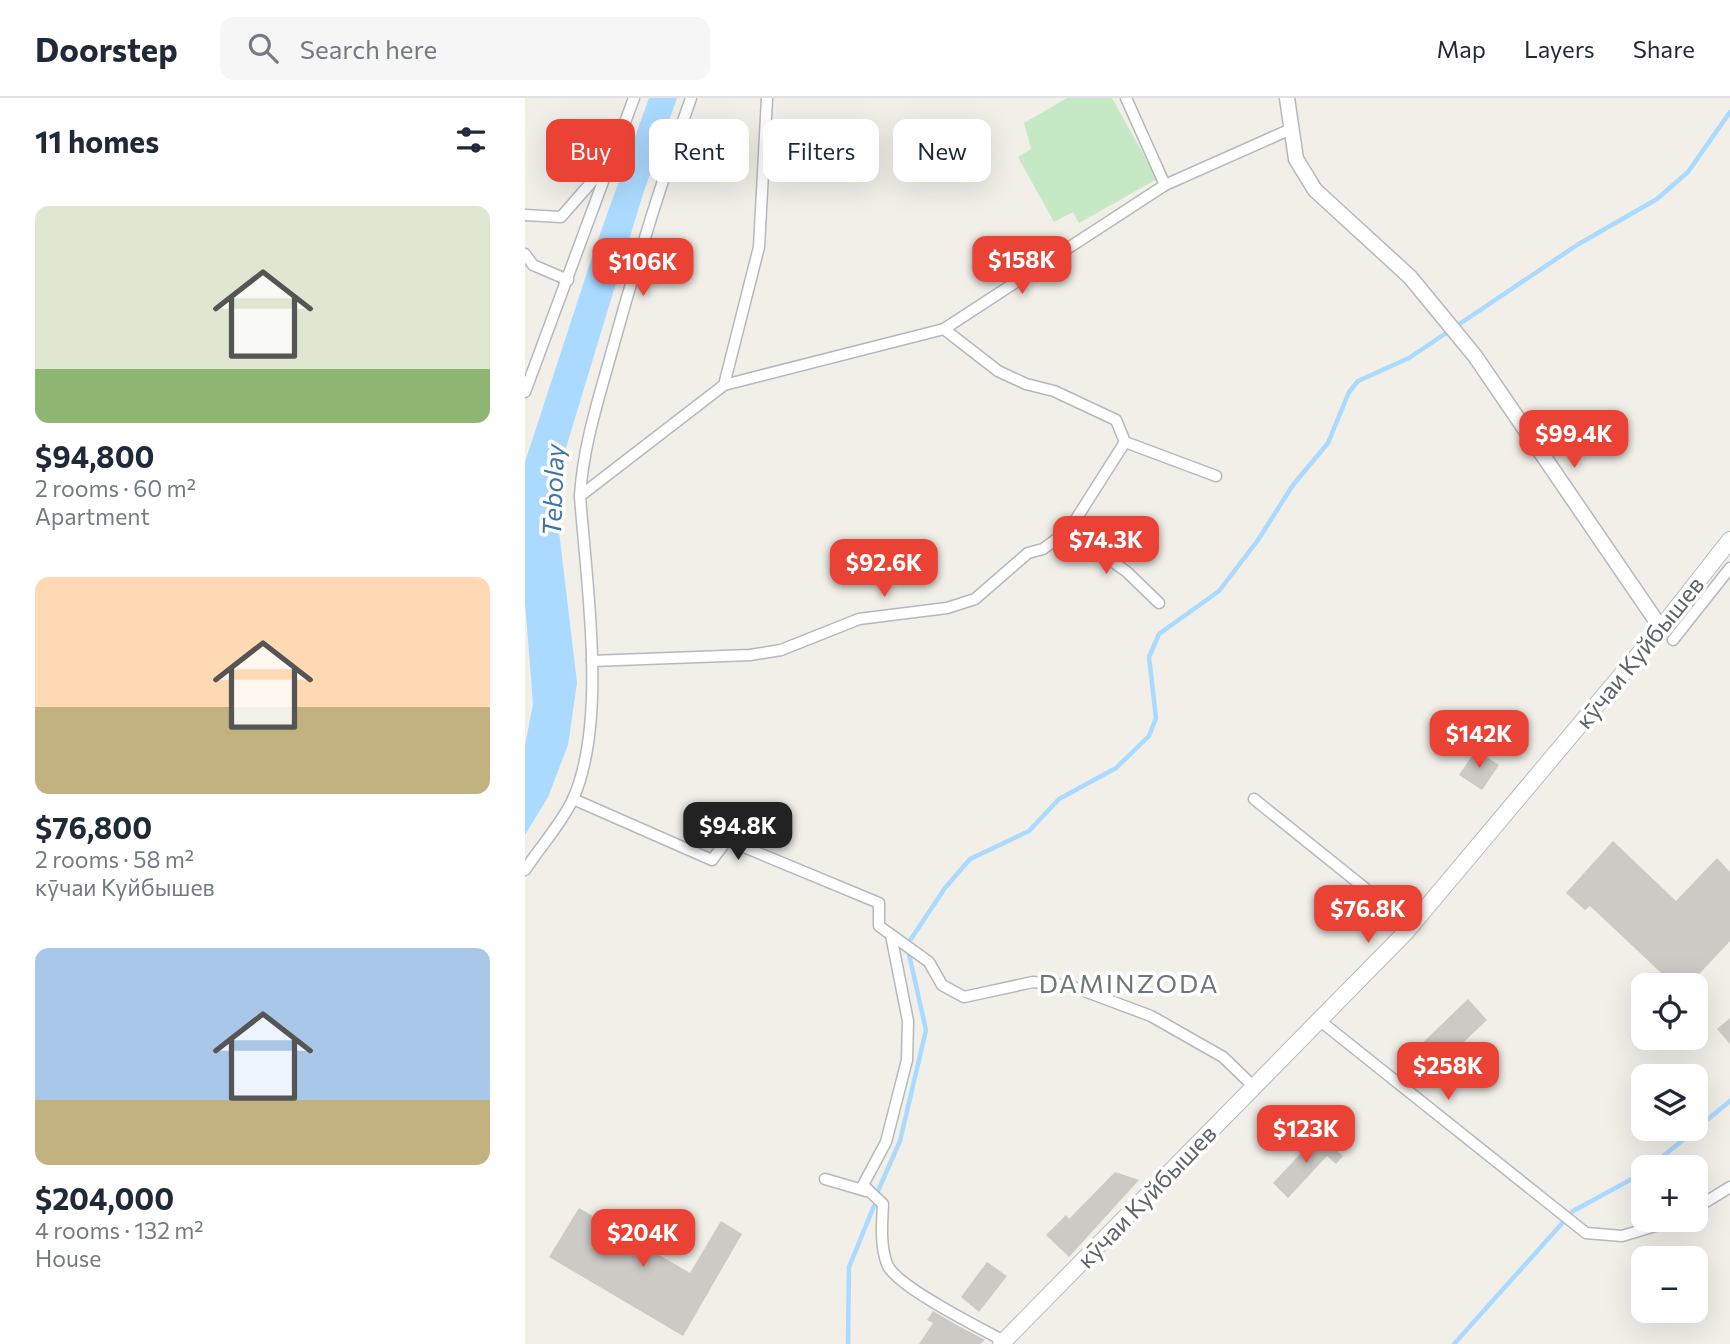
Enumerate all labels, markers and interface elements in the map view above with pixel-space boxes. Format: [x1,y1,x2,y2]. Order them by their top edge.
search box [220,17,710,80]
text: Doorstep [35,28,178,69]
icon: search [244,29,282,67]
text: Search here [300,33,437,64]
text: Map [1437,34,1486,63]
text: Layers [1524,34,1595,63]
text: Share [1633,34,1695,63]
chip: Buy [546,119,635,182]
chip: Rent [649,119,749,182]
chip: Filters [763,119,879,182]
chip: New [893,119,991,182]
icon: filters [452,121,490,159]
text: 11 homes [35,122,159,159]
pin: $158K [973,236,1071,296]
pin: $106K [594,238,692,298]
text: $158K [988,245,1056,273]
text: $106K [608,247,678,275]
icon: home [200,251,326,377]
pin: $99.4K [1517,410,1631,470]
text: $99.4K [1535,419,1613,447]
text: $94,800 [35,437,155,474]
water label: Tebolay [535,442,569,537]
text: 2 rooms · 60 m² [35,474,196,502]
text: Apartment [35,502,150,530]
pin: $74.3K [1049,517,1163,576]
text: $74.3K [1069,525,1143,553]
pin: $92.6K [827,540,941,599]
text: $92.6K [846,548,922,576]
street label: кӯчаи Куйбышев [1569,570,1709,734]
icon: home [200,622,326,748]
pin: $142K [1430,710,1528,770]
text: $142K [1446,719,1512,747]
pin: $94.8K [681,802,795,862]
text: $76,800 [35,808,152,845]
text: $94.8K [699,811,777,839]
text: 2 rooms · 58 m² [35,845,194,873]
text: кӯчаи Куйбышев [35,873,215,901]
pin: $76.8K [1311,886,1425,945]
text: $76.8K [1330,894,1406,922]
district label: DAMINZODA [1039,967,1219,998]
map controls [1631,973,1708,1323]
button: locate [1631,973,1708,1050]
icon: home [200,993,326,1119]
pin: $258K [1399,1042,1497,1102]
text: $258K [1413,1051,1483,1079]
button: layers [1631,1064,1708,1141]
pin: $123K [1257,1105,1355,1165]
text: $123K [1273,1114,1339,1142]
street label: кӯчаи Куйбышев [1070,1118,1222,1274]
button: + [1631,1155,1708,1232]
text: $204,000 [35,1179,174,1216]
pin: $204K [594,1210,692,1269]
text: 4 rooms · 132 m² [35,1216,204,1244]
text: $204K [607,1218,679,1246]
text: House [35,1244,101,1272]
button: − [1631,1246,1708,1323]

